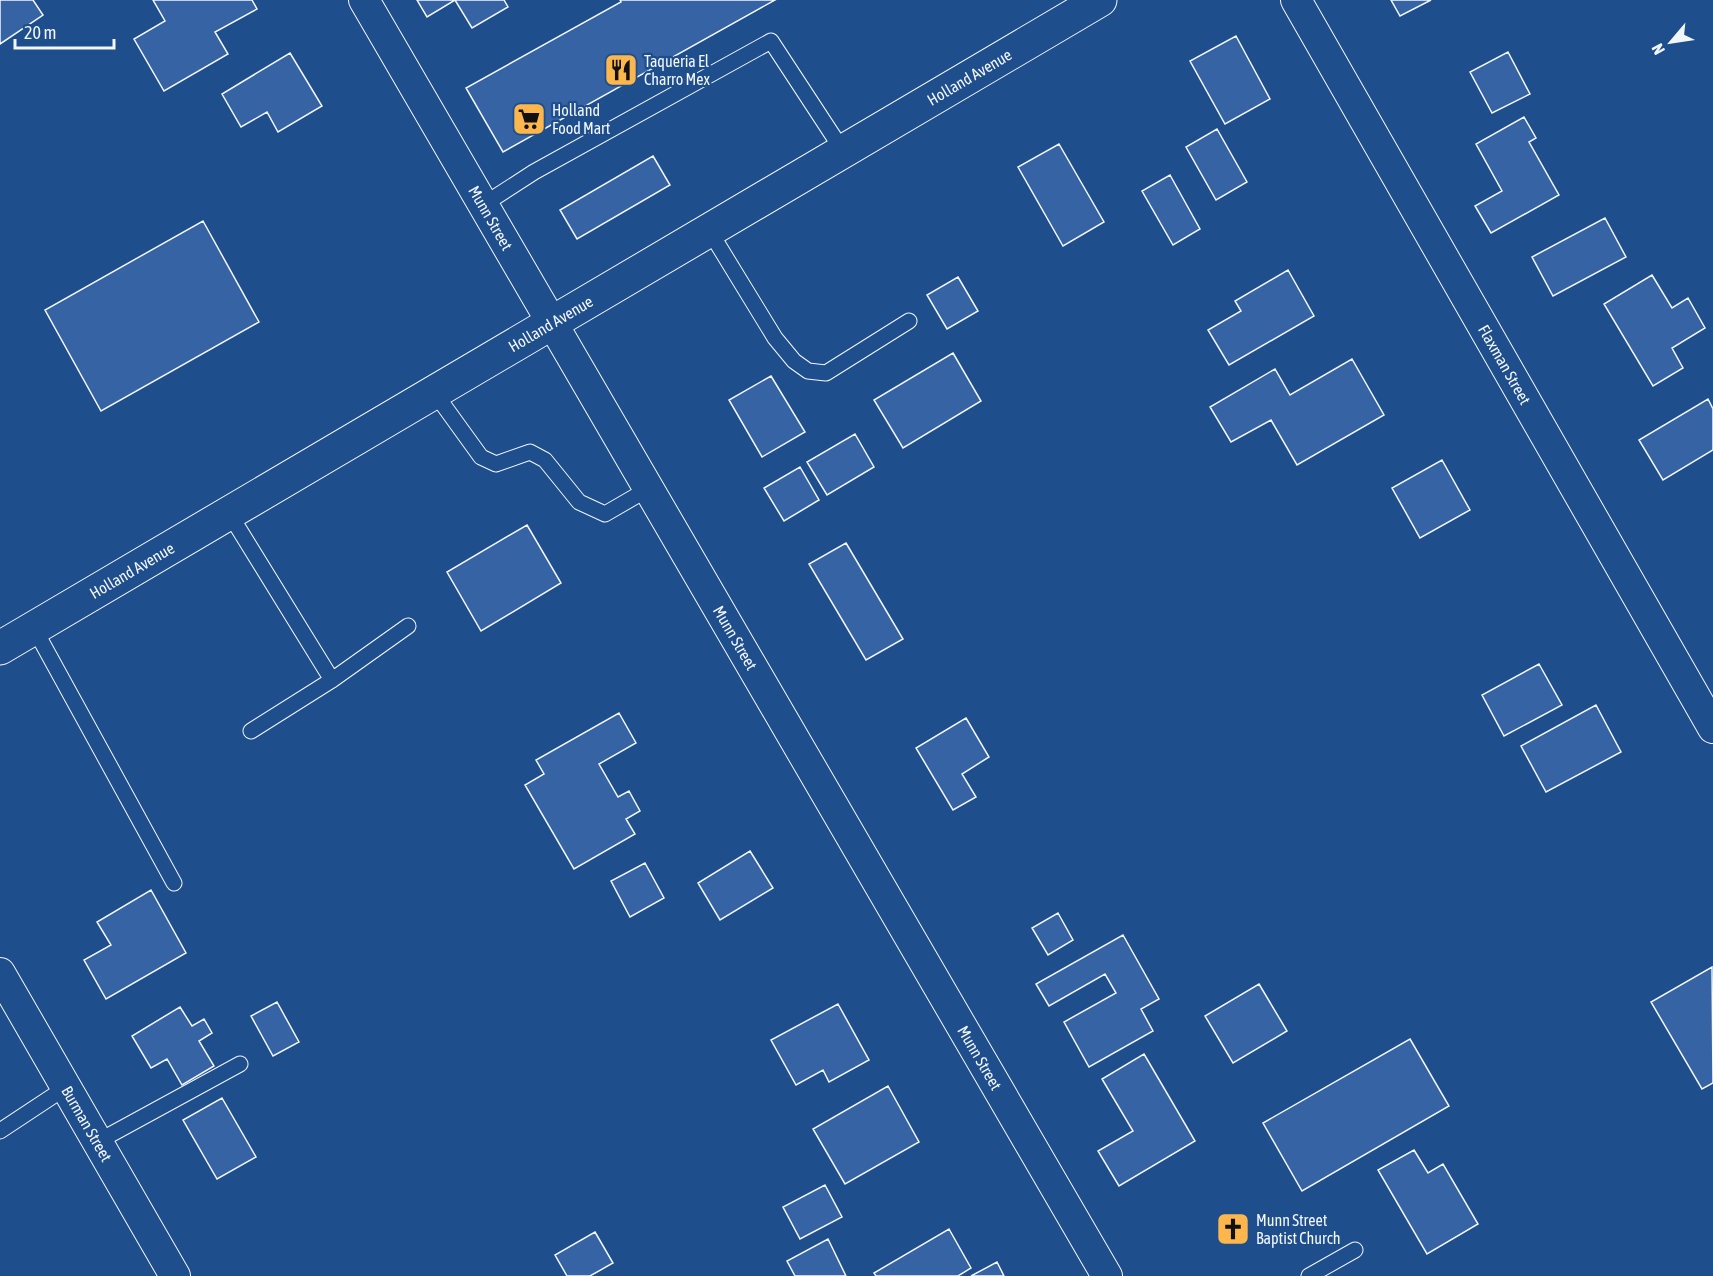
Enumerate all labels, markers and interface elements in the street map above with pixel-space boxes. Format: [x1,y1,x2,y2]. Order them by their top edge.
scale bar [15,12,114,50]
north arrow [1641,12,1701,72]
text: 20 m [24,22,56,43]
text: N [1648,41,1668,58]
street label: Holland Avenue [924,45,1015,109]
restaurant icon: Taqueria El Charro Mex [603,52,639,88]
place label: Taqueria El Charro Mex [644,52,710,88]
supermarket icon: Holland Food Mart [511,101,547,137]
place label: Holland Food Mart [552,101,611,137]
street label: Munn Street [465,182,517,253]
street label: Holland Avenue [505,292,596,355]
street label: Flaxman Street [1475,321,1535,408]
street label: Holland Avenue [86,539,177,602]
street label: Munn Street [710,602,761,673]
street label: Munn Street [954,1022,1006,1093]
street label: Burman Street [58,1083,116,1165]
church icon: Munn Street Baptist Church [1215,1211,1251,1247]
place label: Munn Street Baptist Church [1256,1211,1340,1248]

